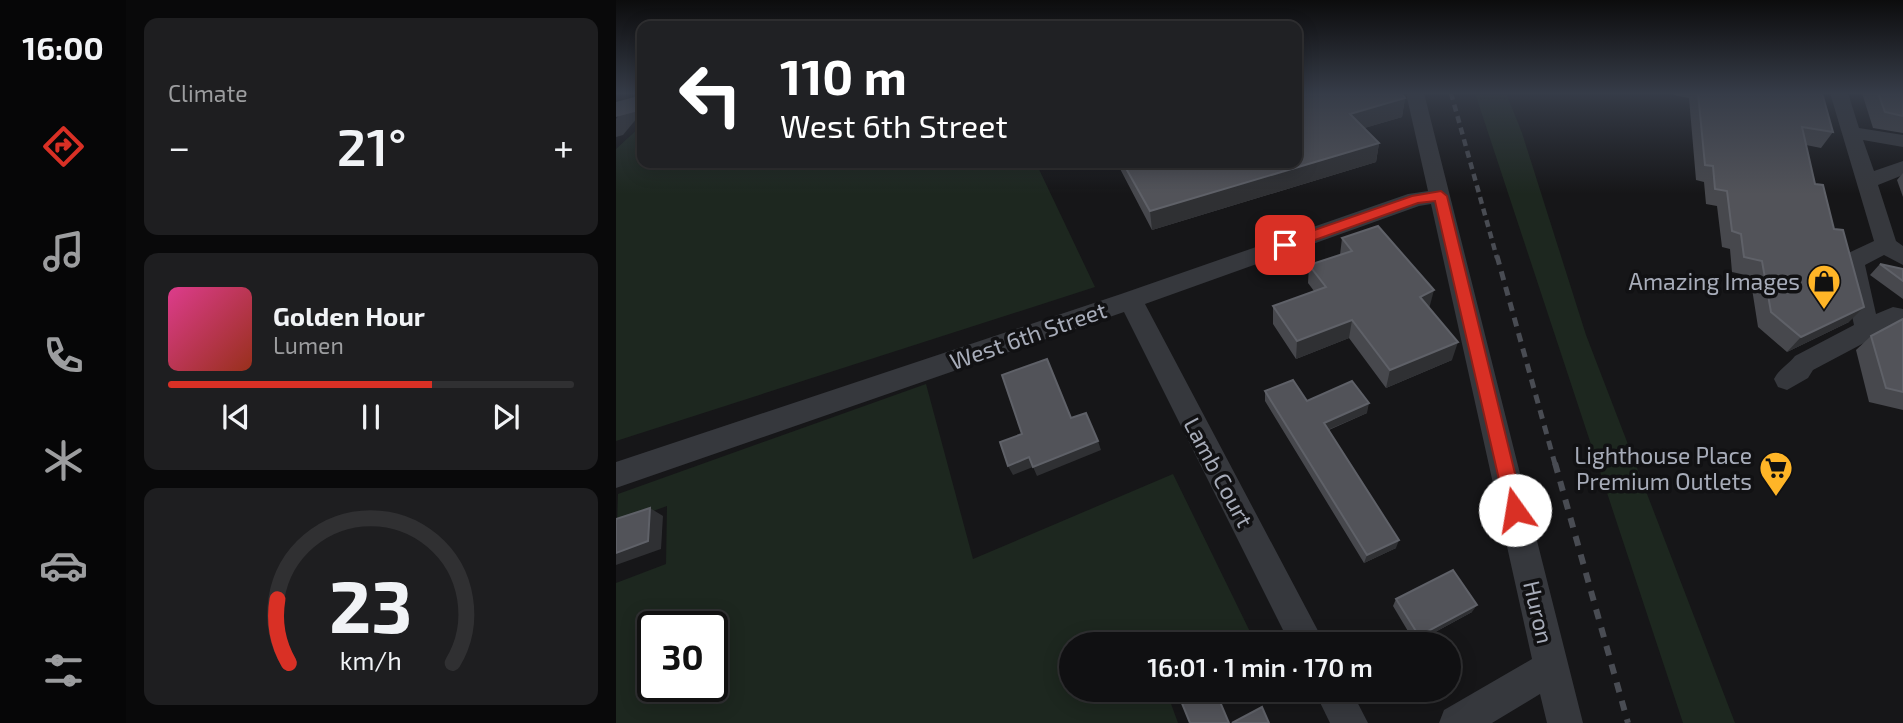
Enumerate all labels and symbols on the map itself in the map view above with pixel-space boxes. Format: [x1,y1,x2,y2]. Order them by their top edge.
pin [1255,215,1315,275]
shop icon: Amazing Images [1805,262,1843,311]
place label: Amazing Images [1629,267,1800,295]
street label: West 6th Street [946,295,1110,375]
street label: Lamb Court [1178,412,1260,532]
place label: Lighthouse Place Premium Outlets [1574,441,1752,495]
supermarket icon: Lighthouse Place Premium Outlets [1757,449,1795,498]
position arrow [1478,473,1552,547]
street label: Huron [1518,578,1560,646]
speed limit sign: 30 [637,611,728,702]

